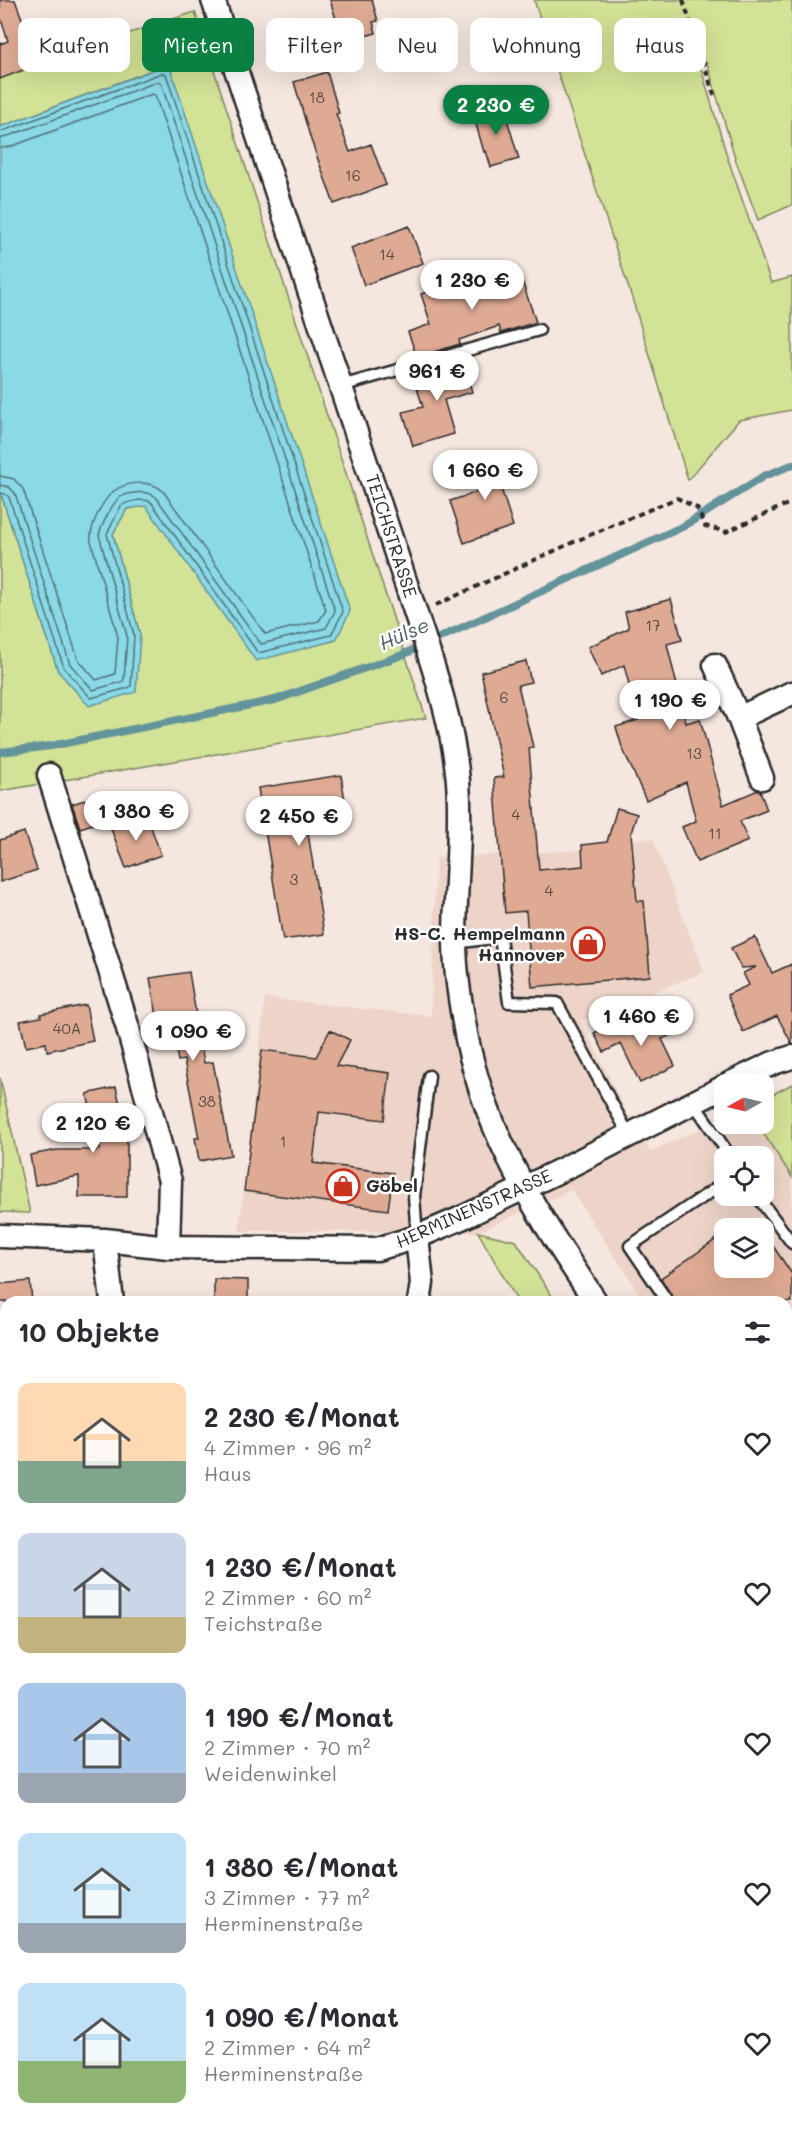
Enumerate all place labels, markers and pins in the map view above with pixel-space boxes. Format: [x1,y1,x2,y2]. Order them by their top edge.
pin: 2 230 € [441,85,551,136]
pin: 1 230 € [417,260,527,311]
pin: 961 € [395,351,479,402]
pin: 1 660 € [430,450,540,501]
pin: 1 190 € [615,680,725,731]
pin: 1 380 € [81,791,191,842]
pin: 2 450 € [244,796,354,847]
place label: HS-C. Hempelmann Hannover [394,921,565,966]
shop icon: HS-C. Hempelmann Hannover [570,926,606,962]
pin: 1 460 € [586,996,696,1047]
pin: 1 090 € [138,1011,248,1062]
pin: 2 120 € [38,1103,148,1154]
shop icon: Göbel [325,1168,361,1204]
place label: Göbel [366,1173,418,1197]

